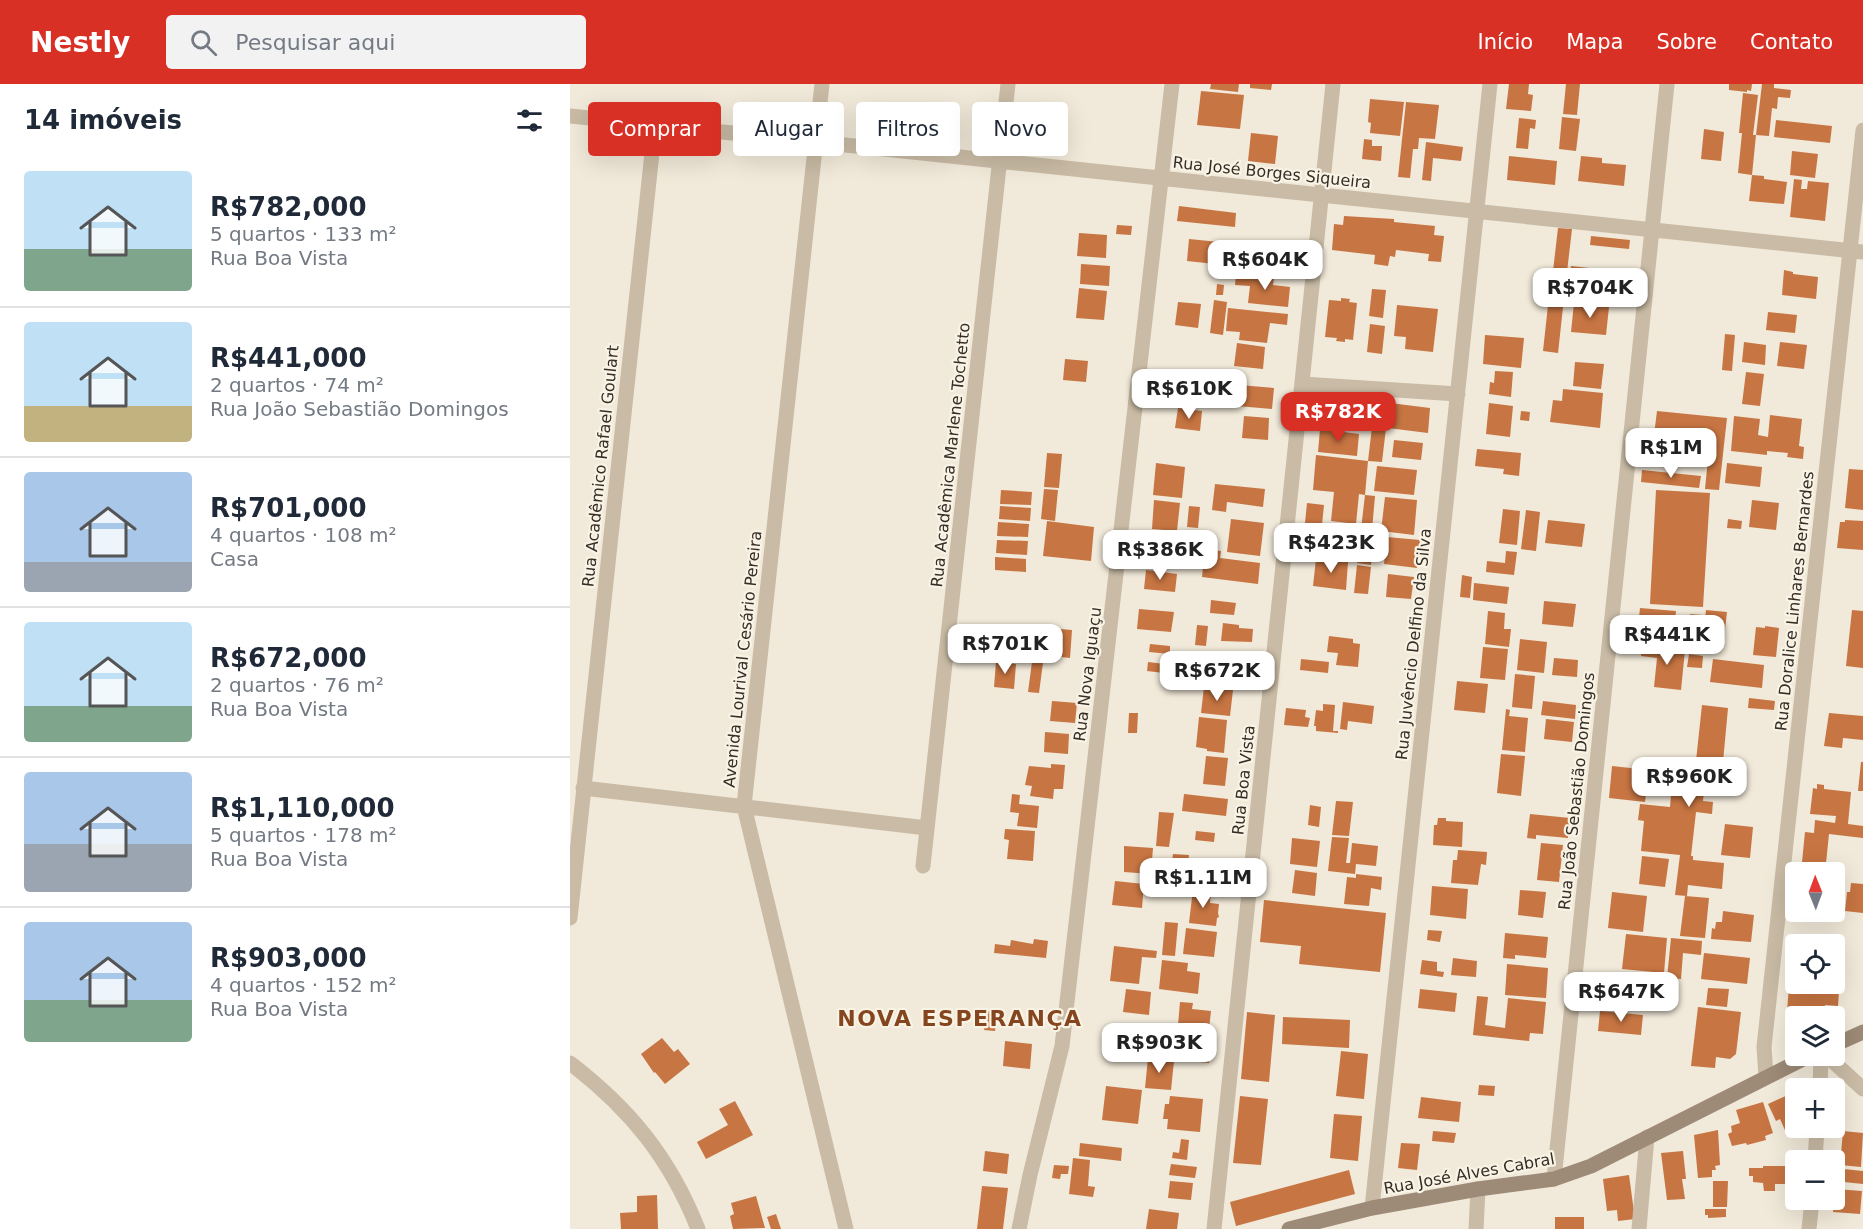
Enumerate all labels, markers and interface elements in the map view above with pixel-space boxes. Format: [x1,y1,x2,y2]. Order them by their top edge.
search box [166,15,586,69]
text: Nestly [30,26,130,59]
icon: search [187,26,220,59]
text: Pesquisar aqui [235,30,395,55]
text: Início [1478,30,1533,54]
text: Mapa [1566,30,1623,54]
text: Sobre [1656,30,1717,54]
text: Contato [1750,30,1833,54]
chip: Comprar [588,102,721,156]
chip: Alugar [733,102,844,156]
chip: Filtros [856,102,960,156]
chip: Novo [972,102,1068,156]
icon: filters [513,104,546,137]
text: 14 imóveis [24,105,182,135]
street label: Rua José Borges Siqueira [1172,153,1372,192]
text: R$782,000 [210,192,367,222]
icon: home [72,195,144,267]
text: 5 quartos · 133 m² [210,222,397,246]
pin: R$604K [1216,240,1314,291]
text: Rua Boa Vista [210,246,348,270]
text: R$604K [1222,247,1308,271]
pin: R$704K [1541,268,1639,319]
text: R$704K [1547,275,1633,299]
street label: Rua Acadêmica Marlene Tochetto [927,322,974,588]
text: R$441,000 [210,343,367,373]
street label: Rua Acadêmico Rafael Goulart [578,344,623,588]
icon: home [72,346,144,418]
pin: R$610K [1140,369,1238,420]
text: 2 quartos · 74 m² [210,373,384,397]
text: R$610K [1146,376,1232,400]
pin: R$782K [1289,392,1387,443]
text: Rua João Sebastião Domingos [210,397,509,421]
text: R$782K [1295,399,1381,423]
pin: R$1M [1635,428,1707,479]
text: R$1M [1639,435,1703,459]
street label: Rua Doralice Linhares Bernardes [1771,470,1818,732]
text: R$701,000 [210,493,367,523]
icon: home [72,496,144,568]
text: 4 quartos · 108 m² [210,523,397,547]
pin: R$423K [1282,523,1380,574]
street label: Rua Juvêncio Delfino da Silva [1392,527,1435,761]
street label: Avenida Lourival Cesário Pereira [720,530,765,788]
pin: R$386K [1111,530,1209,581]
text: R$423K [1288,530,1374,554]
text: R$386K [1117,537,1203,561]
text: Casa [210,547,259,571]
street label: Rua Nova Iguaçu [1070,606,1105,742]
pin: R$441K [1618,615,1716,666]
text: R$441K [1624,622,1710,646]
pin: R$701K [956,624,1054,675]
text: R$701K [962,631,1048,655]
text: R$672,000 [210,643,367,673]
icon: home [72,646,144,718]
pin: R$672K [1168,651,1266,702]
text: R$672K [1174,658,1260,682]
street label: Rua João Sebastião Domingos [1555,671,1598,911]
text: 2 quartos · 76 m² [210,673,384,697]
text: Rua Boa Vista [210,697,348,721]
street label: Rua Boa Vista [1228,724,1259,836]
pin: R$960K [1640,757,1738,808]
text: R$960K [1646,764,1732,788]
text: R$1,110,000 [210,793,395,823]
icon: home [72,796,144,868]
text: 5 quartos · 178 m² [210,823,397,847]
text: Rua Boa Vista [210,847,348,871]
pin: R$1.11M [1148,858,1258,909]
north arrow [1785,862,1845,922]
map controls [1785,862,1845,1210]
text: R$1.11M [1154,865,1252,889]
button: locate [1785,934,1845,994]
text: R$903,000 [210,943,367,973]
icon: home [72,946,144,1018]
pin: R$647K [1572,972,1670,1023]
text: 4 quartos · 152 m² [210,973,397,997]
text: R$647K [1578,979,1664,1003]
text: Rua Boa Vista [210,997,348,1021]
district label: NOVA ESPERANÇA [837,1006,1083,1031]
button: layers [1785,1006,1845,1066]
pin: R$903K [1110,1023,1208,1074]
text: R$903K [1116,1030,1202,1054]
button: + [1785,1078,1845,1138]
street label: Rua José Alves Cabral [1382,1149,1556,1198]
button: − [1785,1150,1845,1210]

